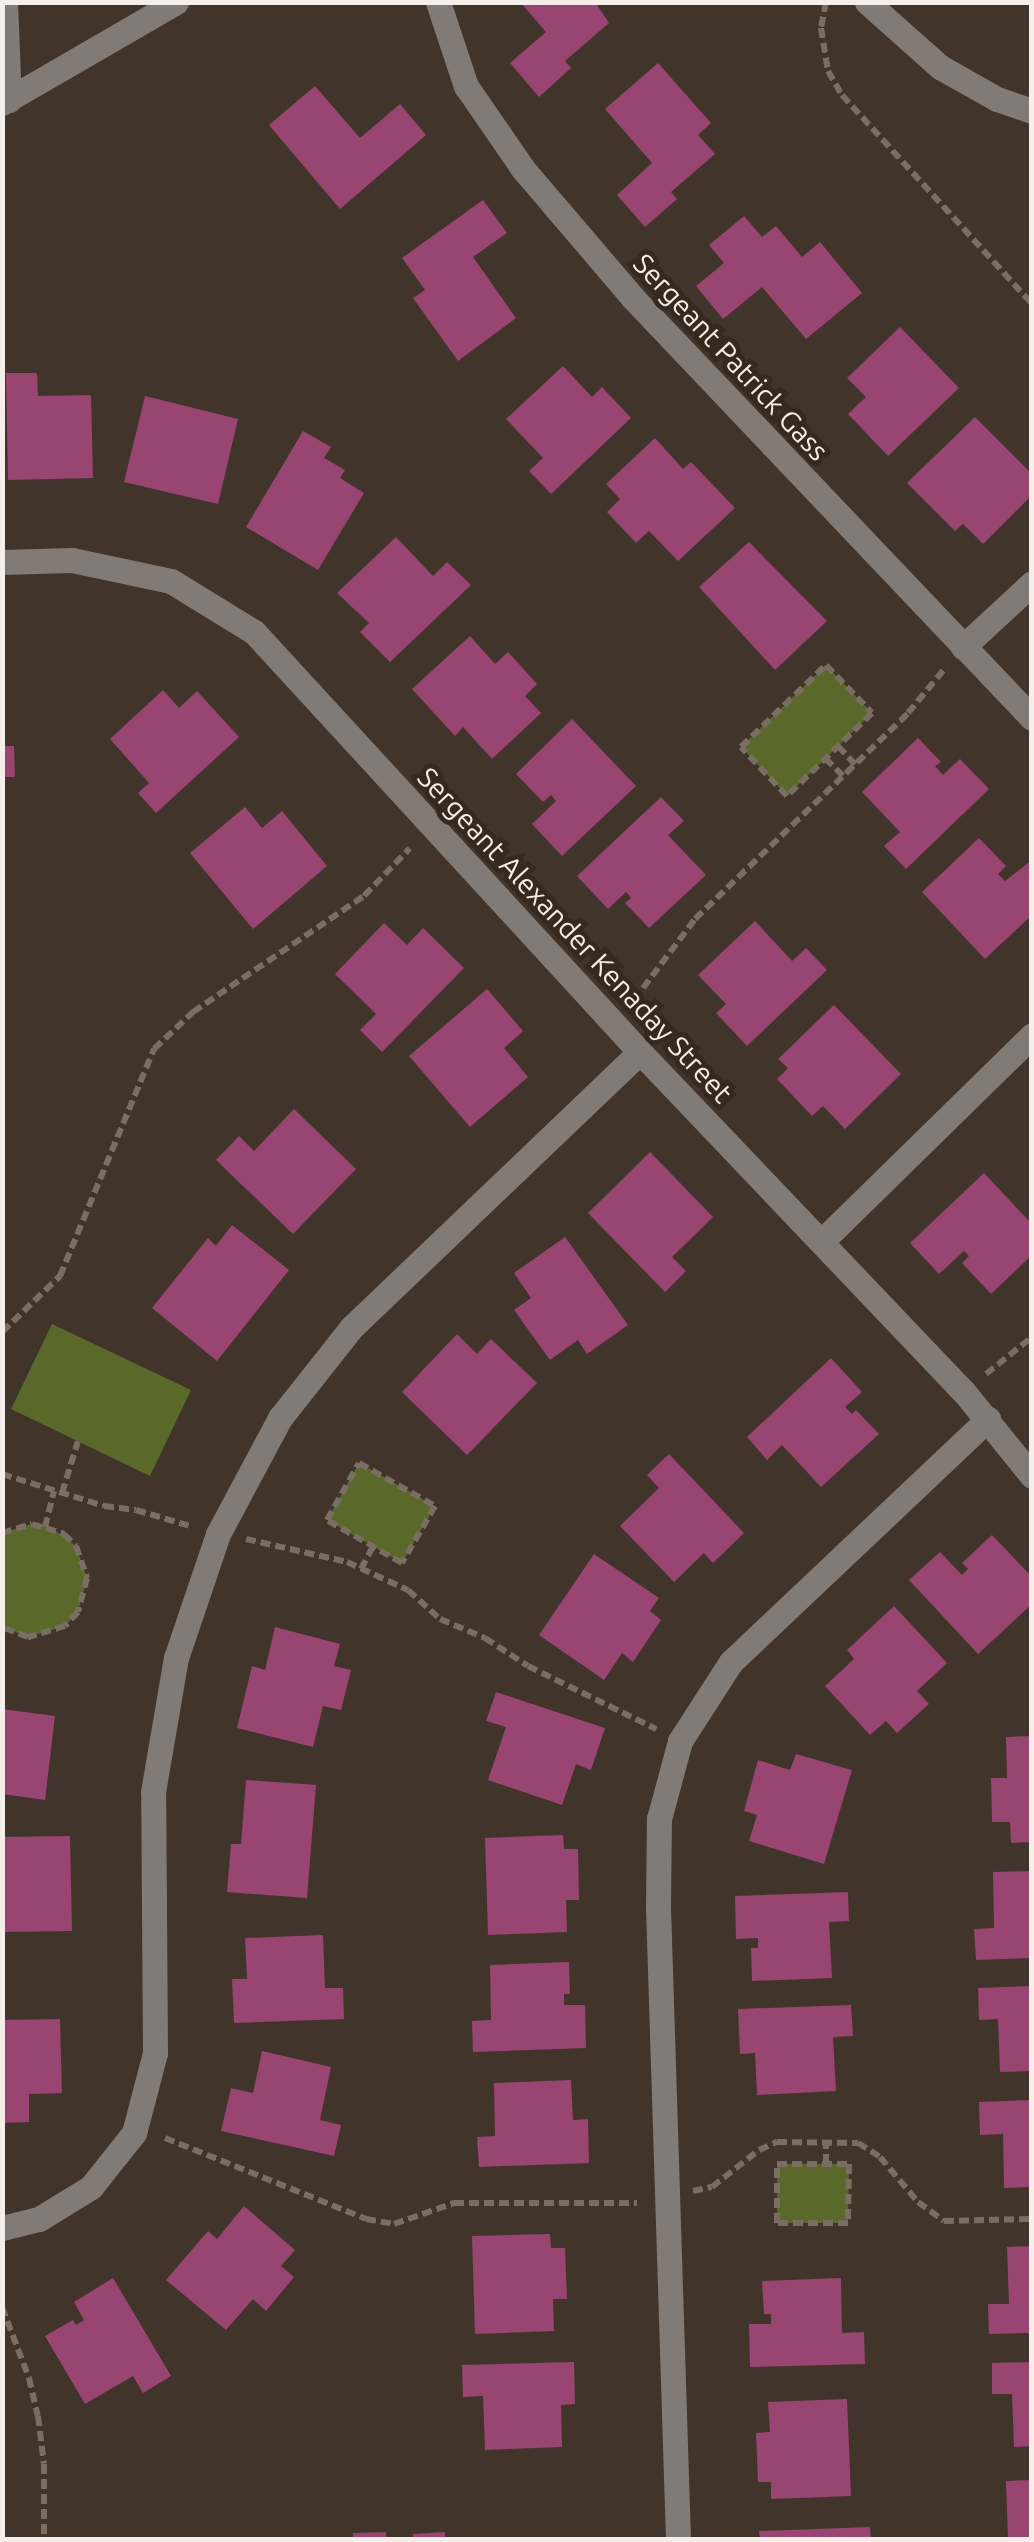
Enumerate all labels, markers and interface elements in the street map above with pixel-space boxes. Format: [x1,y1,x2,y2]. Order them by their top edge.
street label: Sergeant Patrick Gass [627,247,835,467]
street label: Sergeant Alexander Kenaday Street [411,761,739,1109]

